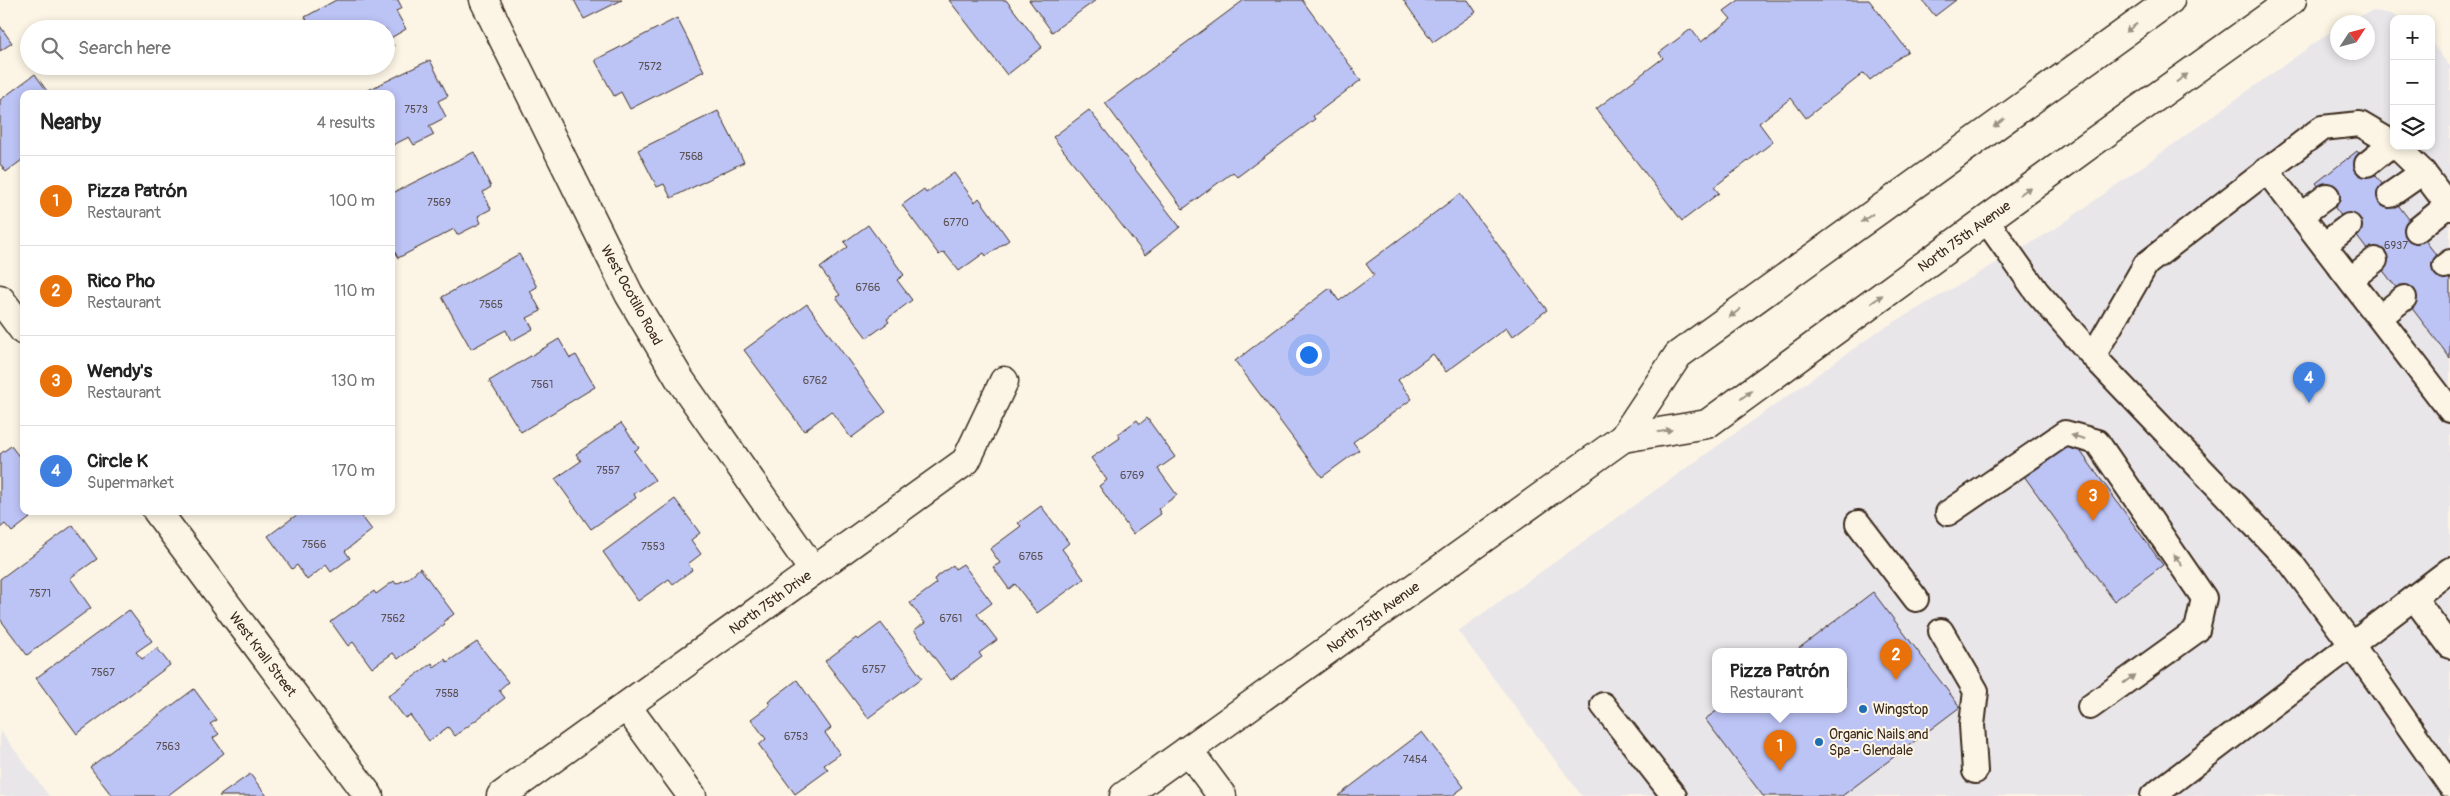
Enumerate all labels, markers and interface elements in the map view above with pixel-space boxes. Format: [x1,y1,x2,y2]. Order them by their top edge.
north arrow [2330,15,2375,60]
map controls [2390,15,2435,150]
button: + [2390,15,2435,60]
search box [20,20,395,75]
one-way arrow [2125,23,2138,34]
icon: search [38,34,66,62]
text: Search here [78,36,171,60]
house number: 7572 [638,60,662,73]
button: − [2390,60,2435,105]
one-way arrow [2175,73,2188,83]
house number: 7573 [404,103,428,116]
button: layers [2390,105,2435,150]
text: Nearby [40,109,101,136]
text: 4 results [317,113,375,133]
one-way arrow [1992,118,2006,128]
house number: 7568 [679,150,703,163]
text: Pizza Patrón [87,179,187,203]
one-way arrow [2018,186,2032,196]
text: 1 [53,191,59,211]
text: 100 m [329,191,375,211]
house number: 7569 [427,196,451,209]
street label: North 75th Avenue [1915,197,2014,276]
text: Restaurant [87,203,161,223]
one-way arrow [1860,213,1874,223]
house number: 6770 [943,216,969,229]
house number: 6937 [2384,239,2408,252]
street label: West Ocotillo Road [597,242,666,348]
text: Rico Pho [87,269,155,293]
text: 2 [52,281,60,301]
text: 110 m [334,281,375,301]
house number: 6766 [856,281,880,294]
text: Restaurant [87,293,161,313]
one-way arrow [1870,294,1884,304]
house number: 7565 [479,298,503,311]
one-way arrow [1728,308,1742,318]
your location [1296,342,1322,368]
text: Wendy's [87,359,152,383]
pin: 4 [2293,362,2325,403]
text: 3 [52,371,60,391]
text: 130 m [331,371,375,391]
house number: 6762 [803,374,827,387]
house number: 7561 [531,378,553,391]
text: Restaurant [87,383,161,403]
one-way arrow [1739,390,1752,401]
one-way arrow [1657,427,1673,435]
one-way arrow [2071,432,2086,440]
text: Circle K [87,449,148,473]
text: 4 [51,461,61,481]
text: 170 m [332,461,375,481]
house number: 7557 [596,464,620,477]
house number: 6769 [1120,469,1144,482]
text: Supermarket [87,473,174,493]
pin: 3 [2077,480,2109,521]
house number: 7566 [302,538,326,551]
house number: 7553 [641,540,665,553]
house number: 6765 [1019,550,1043,563]
one-way arrow [2173,553,2183,567]
street label: North 75th Drive [726,567,815,638]
street label: North 75th Avenue [1324,578,1423,657]
house number: 7571 [29,587,51,600]
street label: West Krall Street [225,609,300,700]
house number: 7562 [381,612,405,625]
house number: 6761 [940,612,962,625]
pin: 2 [1880,639,1912,680]
popup [1712,648,1847,713]
text: Pizza Patrón [1729,659,1830,683]
house number: 6757 [862,663,886,676]
house number: 7567 [91,666,115,679]
one-way arrow [2122,674,2136,684]
text: Restaurant [1729,683,1803,703]
house number: 7558 [435,687,459,700]
place label: Wingstop [1873,701,1929,718]
marker: Wingstop [1857,703,1869,715]
place label: Organic Nails and Spa - Glendale [1829,726,1929,759]
house number: 6753 [784,730,808,743]
pin: 1 [1764,730,1796,771]
marker: Organic Nails and Spa - Glendale [1813,736,1825,748]
house number: 7563 [156,740,180,753]
house number: 7454 [1403,753,1428,766]

